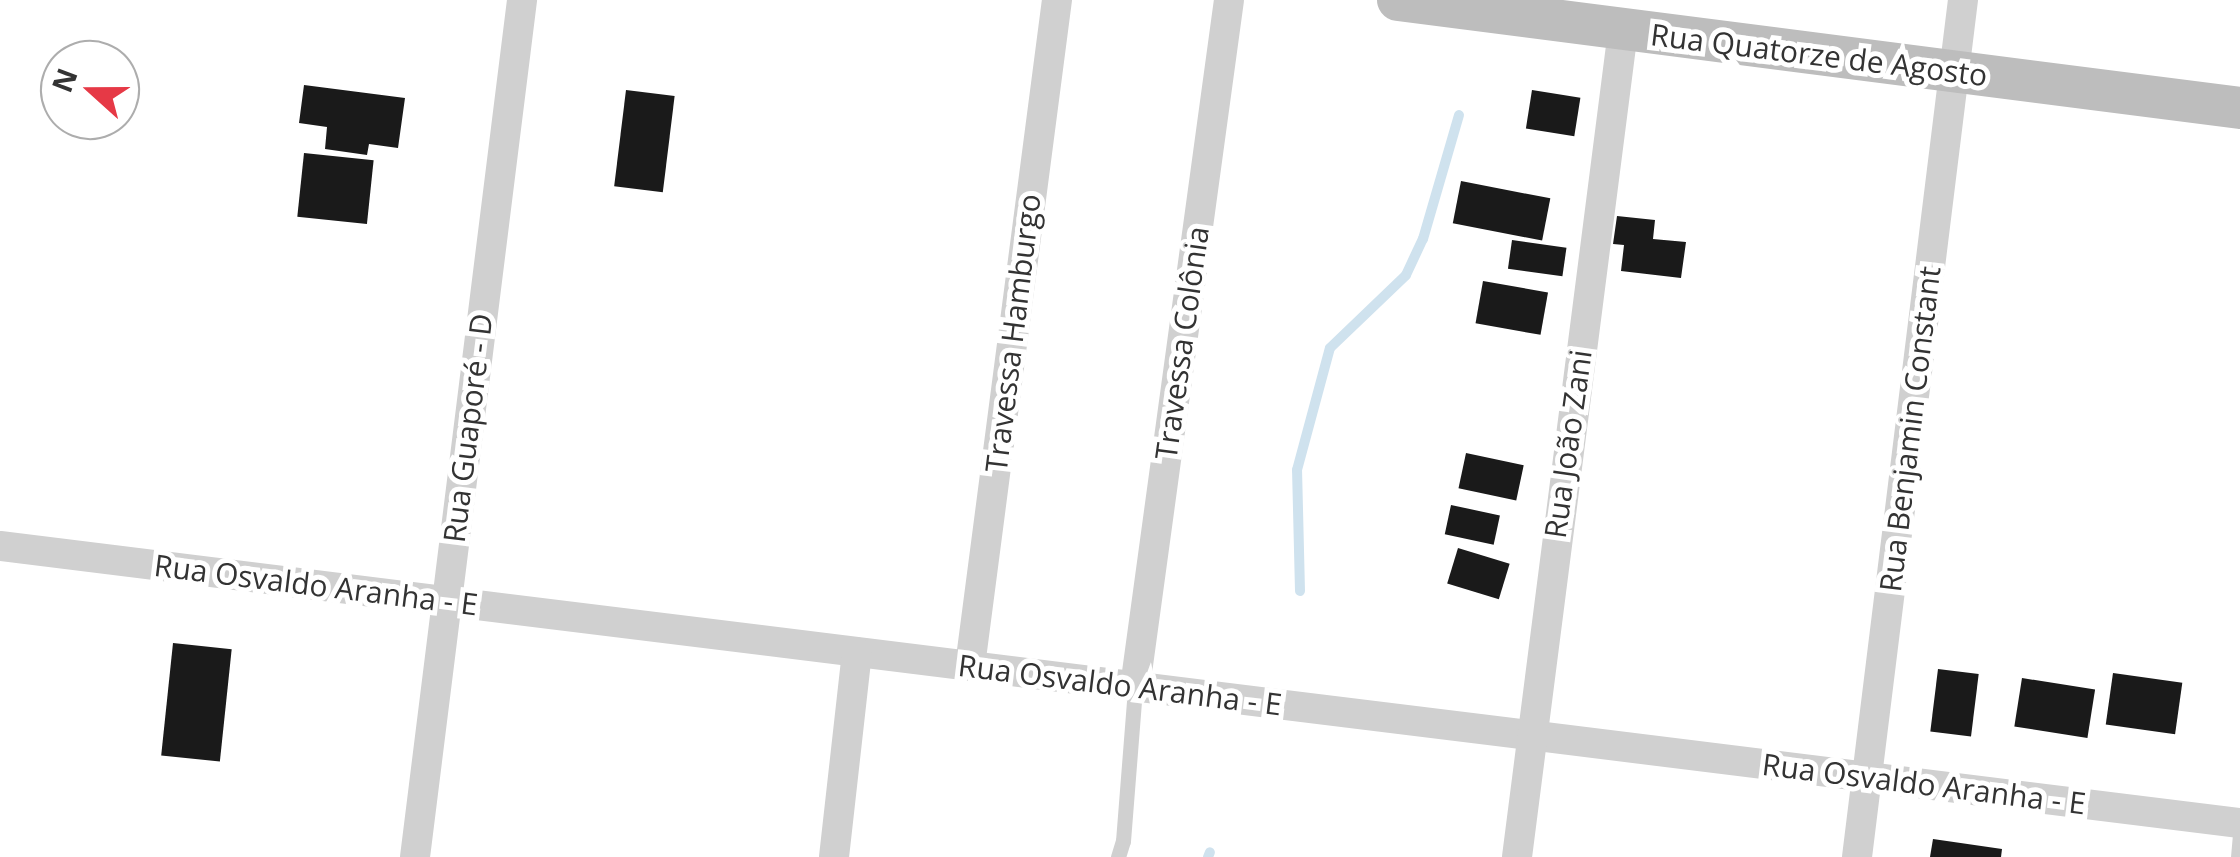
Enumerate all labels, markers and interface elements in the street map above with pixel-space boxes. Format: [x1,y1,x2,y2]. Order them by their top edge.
street label: Rua Quatorze de Agosto [1649,16,1989,94]
north arrow [40,40,140,140]
text: N [42,63,86,97]
street label: Travessa Hamburgo [978,192,1048,474]
street label: Travessa Colônia [1148,224,1216,462]
street label: Rua Benjamin Constant [1872,264,1948,594]
street label: Rua Guaporé - D [436,311,500,545]
street label: Rua João Zani [1537,348,1599,540]
street label: Rua Osvaldo Aranha - E [152,547,480,623]
street label: Rua Osvaldo Aranha - E [956,647,1284,723]
street label: Rua Osvaldo Aranha - E [1760,746,2088,822]

